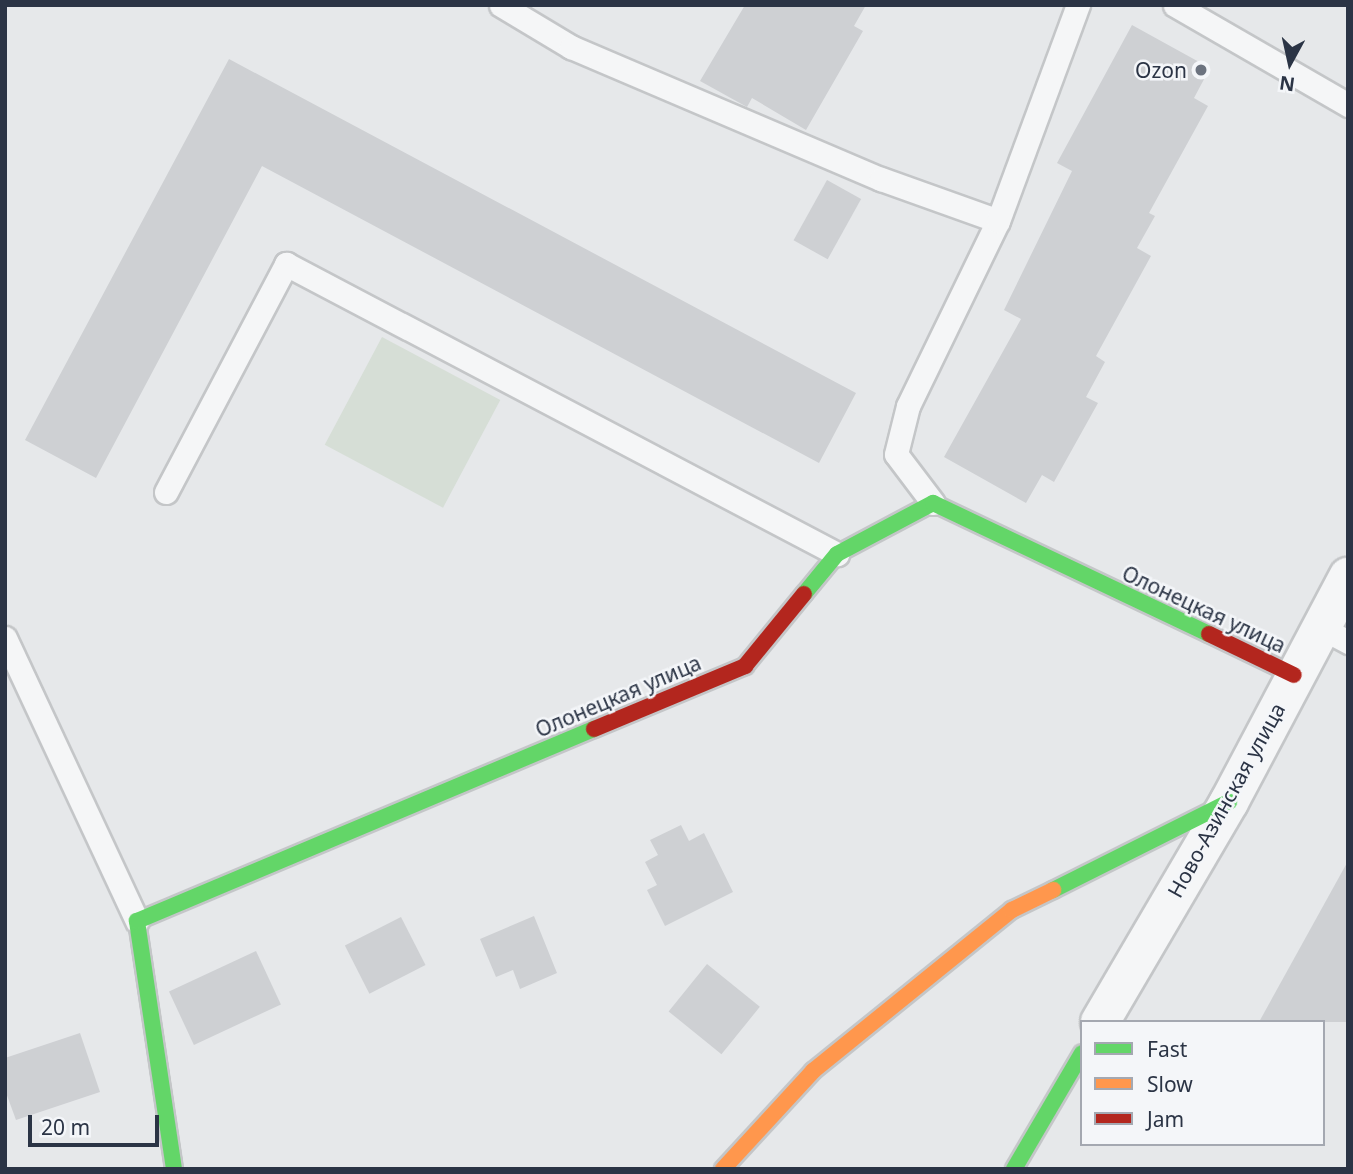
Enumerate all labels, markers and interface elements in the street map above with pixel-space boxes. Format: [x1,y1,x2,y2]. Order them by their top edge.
north arrow [1255,28,1325,98]
place label: Ozon [1135,57,1187,83]
marker: Ozon [1193,62,1209,78]
text: N [1278,70,1297,98]
street label: Олонецкая улица [1118,560,1290,658]
street label: Олонецкая улица [531,650,705,742]
street label: Ново-Азинская улица [1162,698,1290,902]
legend [1080,1020,1325,1146]
text: Fast [1147,1035,1187,1063]
text: Slow [1147,1070,1193,1098]
scale bar [32,1100,163,1144]
text: Jam [1147,1105,1184,1133]
text: 20 m [41,1113,90,1141]

